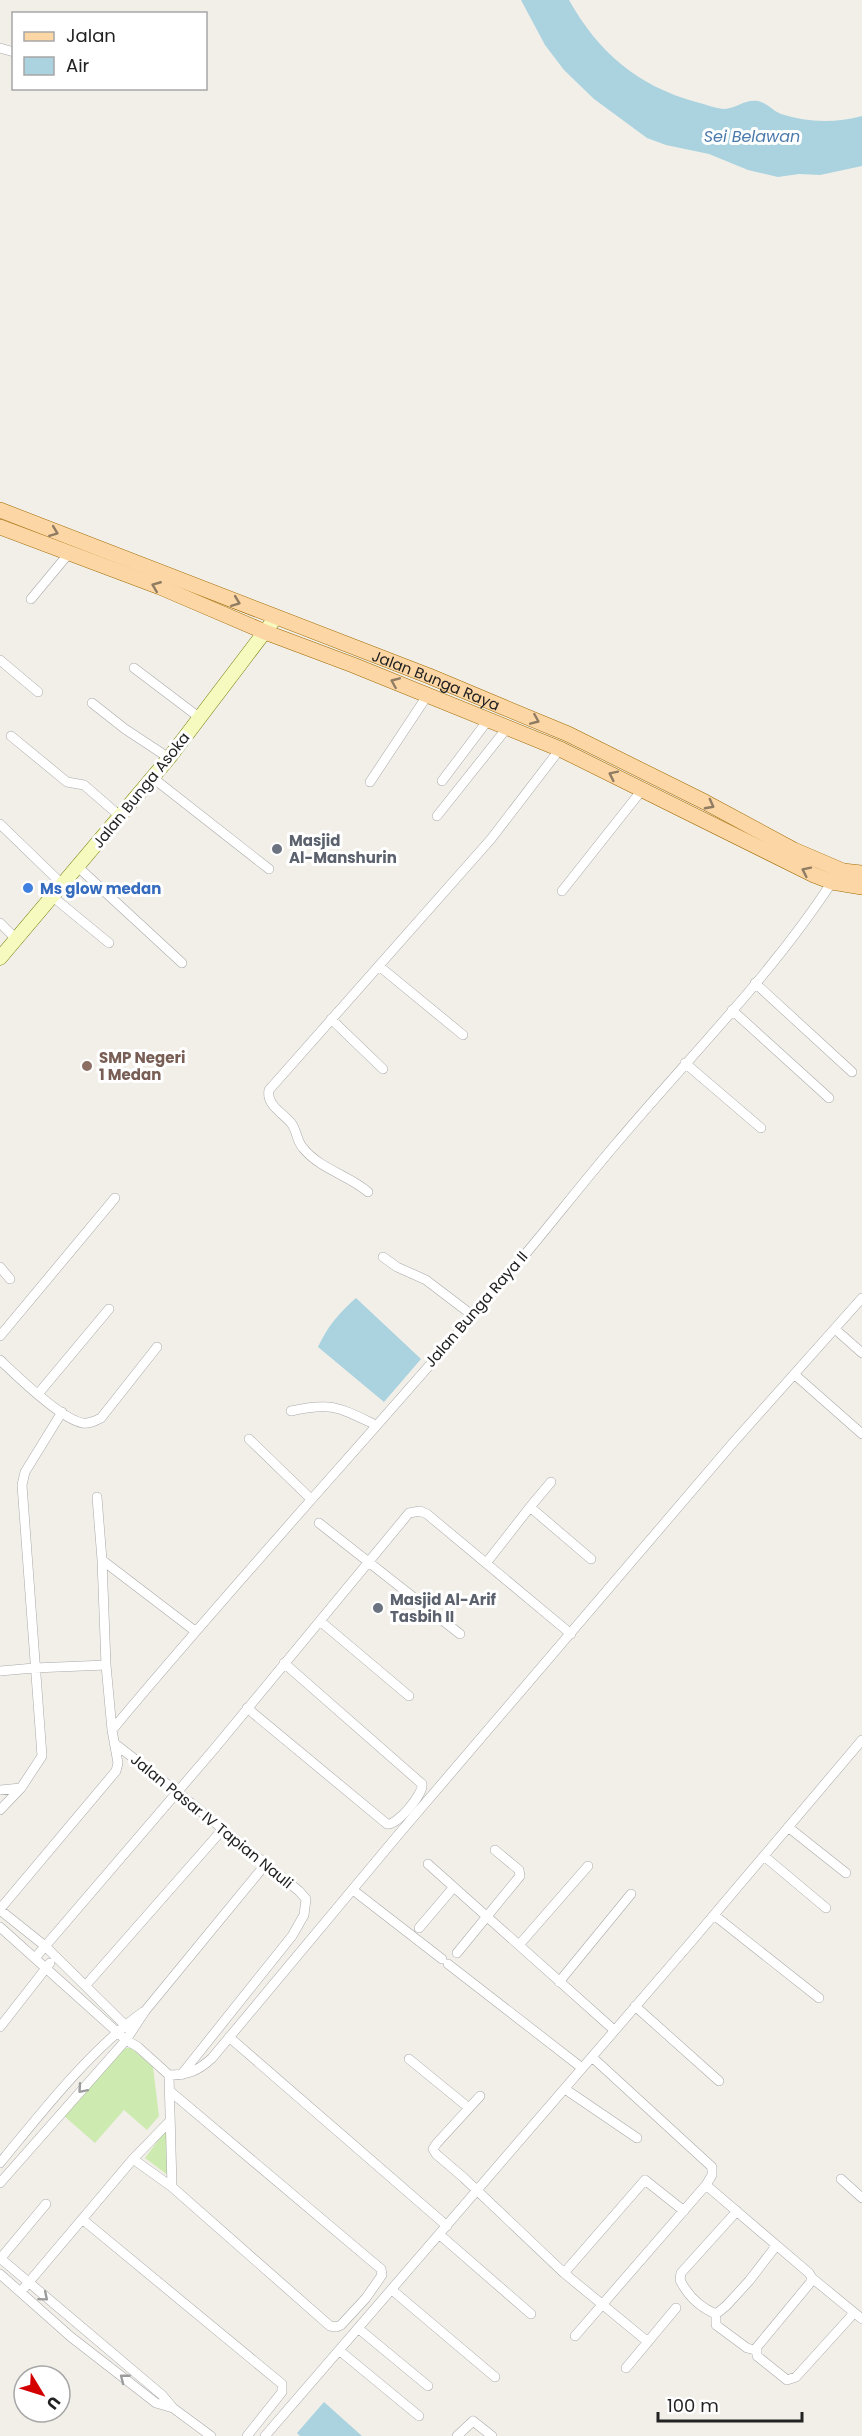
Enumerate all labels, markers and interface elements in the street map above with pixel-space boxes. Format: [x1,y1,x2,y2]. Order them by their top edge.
legend [12,12,207,90]
text: Jalan [66,23,116,48]
text: Air [66,53,90,78]
water label: Sei Belawan [704,125,800,148]
one-way arrow [49,524,59,537]
one-way arrow [151,580,161,593]
one-way arrow [230,595,241,607]
street label: Jalan Bunga Raya [369,645,503,715]
one-way arrow [390,677,401,689]
one-way arrow [528,713,539,725]
street label: Jalan Bunga Asoka [88,728,194,852]
one-way arrow [608,771,619,782]
one-way arrow [704,798,715,809]
place label: Masjid Al-Manshurin [289,830,397,868]
marker: Masjid Al-Manshurin [270,842,284,856]
one-way arrow [801,867,812,879]
place label: Ms glow medan [40,878,161,899]
marker: Ms glow medan [21,881,35,895]
place label: SMP Negeri 1 Medan [99,1047,185,1085]
marker: SMP Negeri 1 Medan [80,1059,94,1073]
street label: Jalan Bunga Raya II [420,1246,532,1372]
place label: Masjid Al-Arif Tasbih II [390,1589,497,1627]
marker: Masjid Al-Arif Tasbih II [371,1601,385,1615]
street label: Jalan Pasar IV Tapian Nauli [126,1749,298,1893]
one-way arrow [78,2082,89,2093]
one-way arrow [37,2289,48,2300]
north arrow [12,2364,72,2424]
one-way arrow [120,2374,131,2385]
scale bar [658,2385,802,2423]
text: U [41,2391,66,2414]
text: 100 m [667,2393,719,2418]

